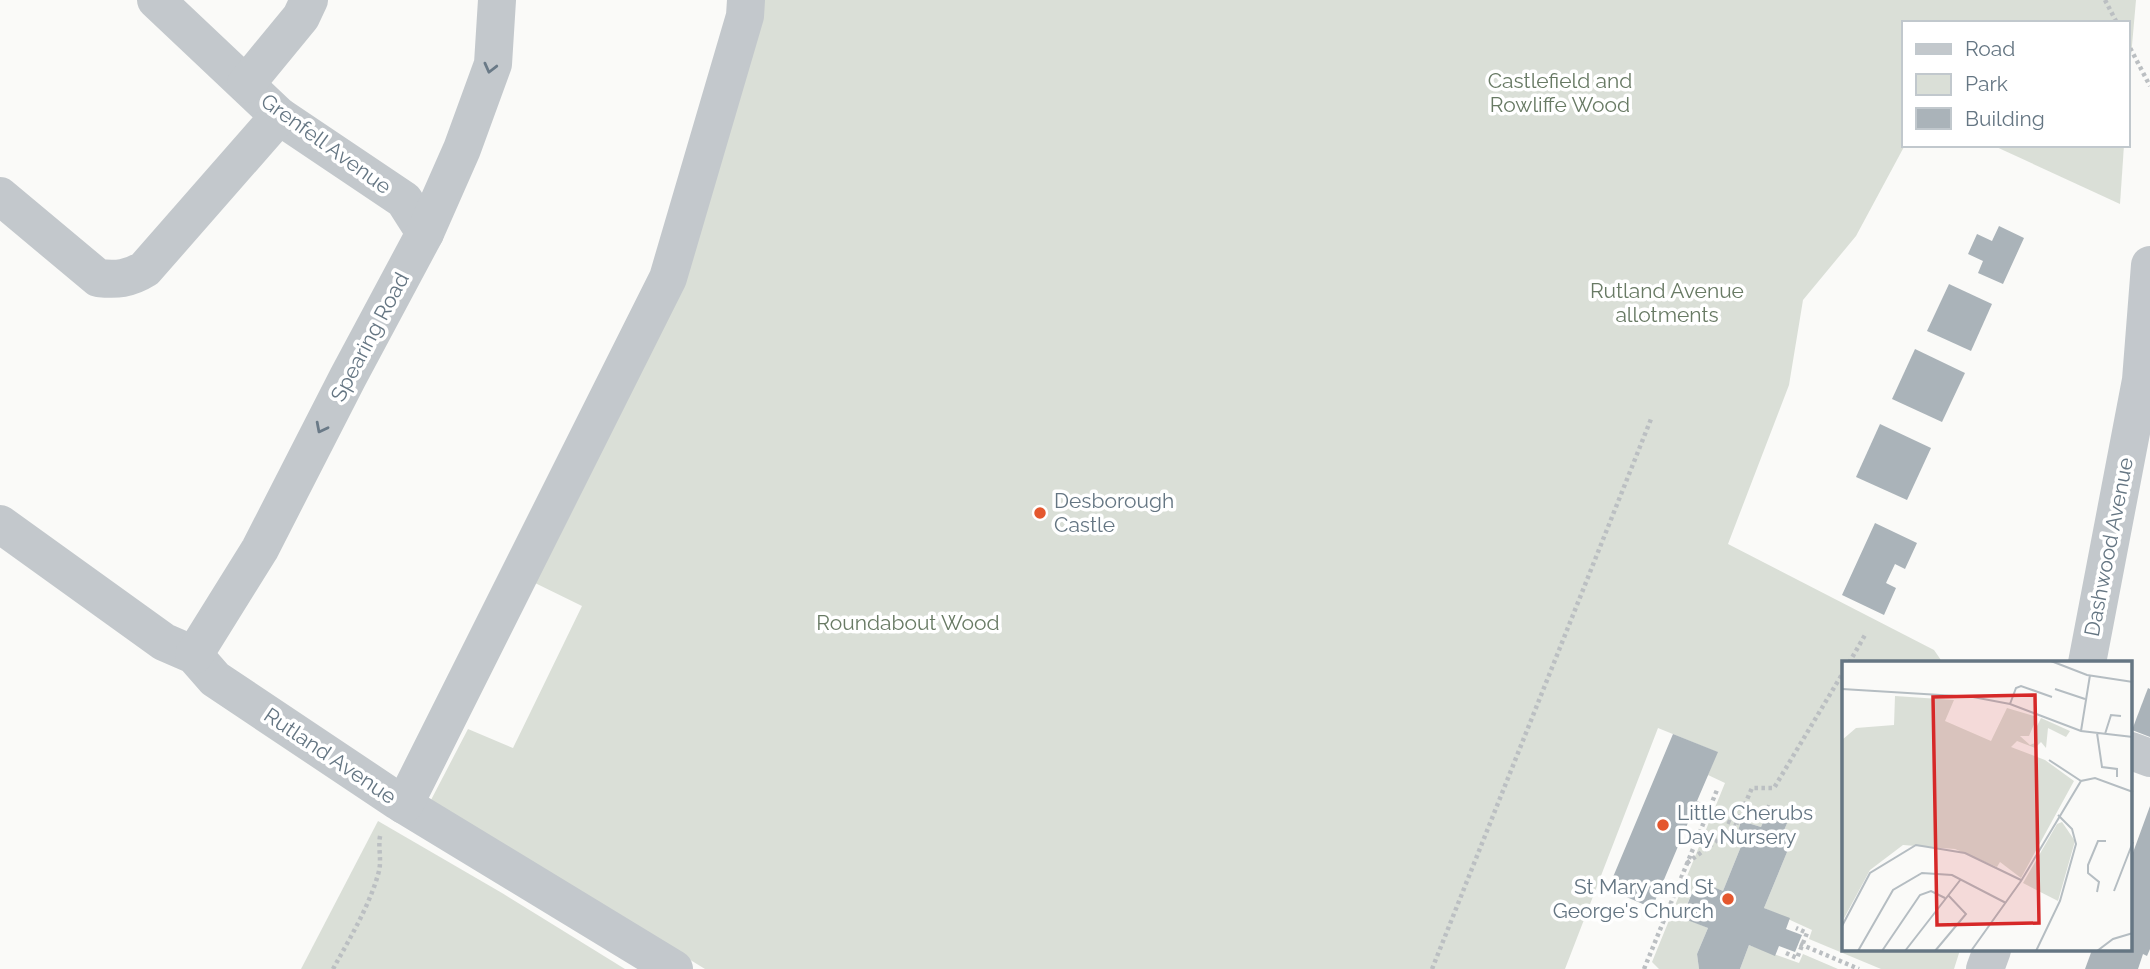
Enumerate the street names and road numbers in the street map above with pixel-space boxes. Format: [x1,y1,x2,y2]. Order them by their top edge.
street label: Grenfell Avenue [256,88,396,199]
street label: Spearing Road [325,268,414,405]
street label: Dashwood Avenue [2079,455,2138,638]
street label: Rutland Avenue [259,702,401,809]

